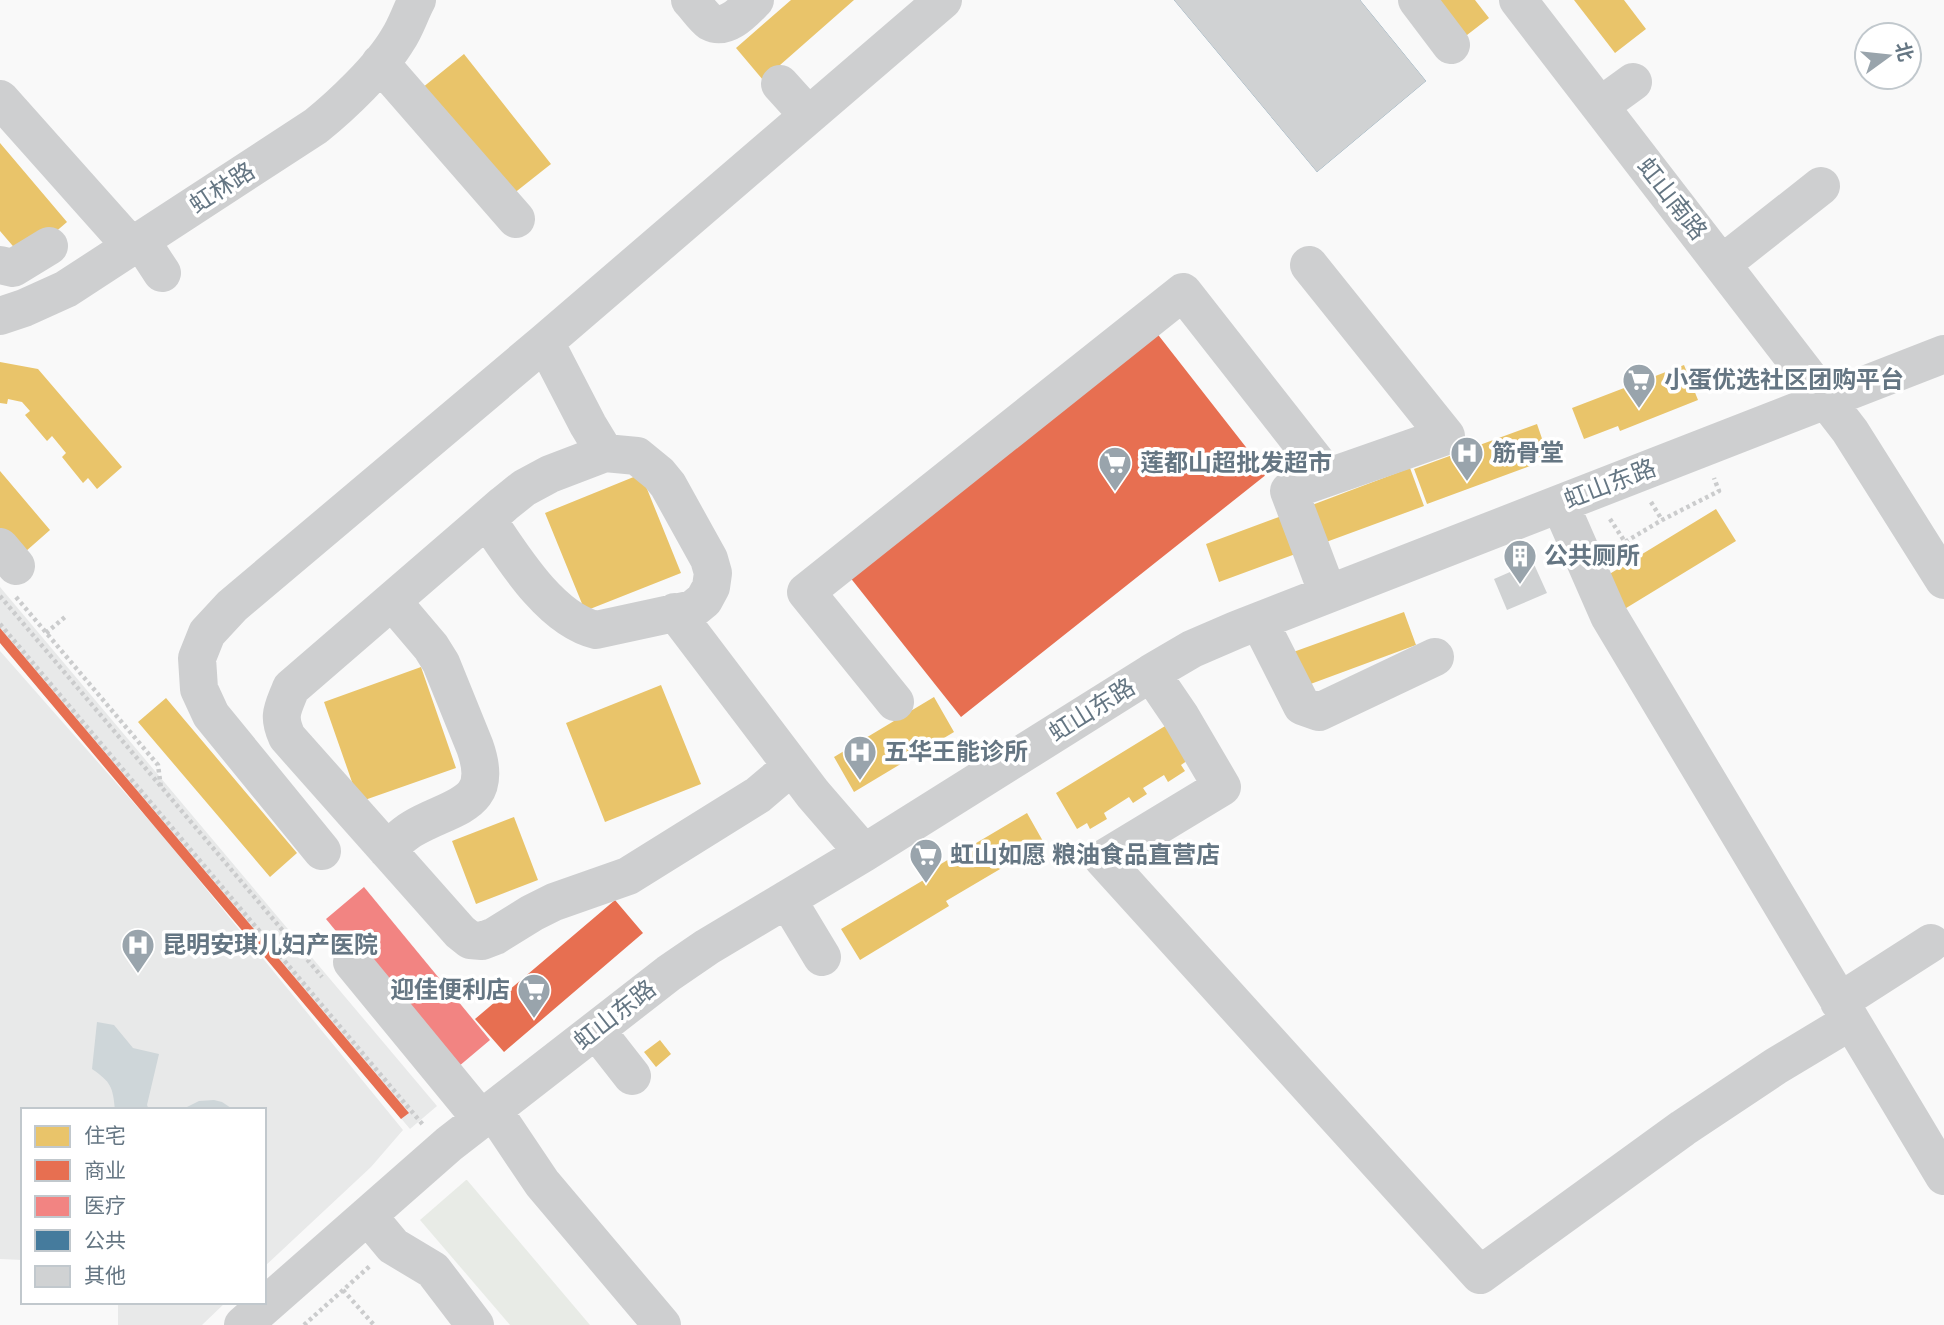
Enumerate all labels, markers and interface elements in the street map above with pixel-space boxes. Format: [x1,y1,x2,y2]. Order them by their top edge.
north arrow [1853,21,1923,91]
text: 北 [1890,40,1918,64]
street label: 虹山南路 [1631,153,1713,245]
street label: 虹林路 [184,157,260,219]
supermarket icon: 小蛋优选社区团购平台 [1620,361,1658,410]
place label: 小蛋优选社区团购平台 [1664,366,1904,394]
hospital icon: 筋骨堂 [1448,434,1486,483]
place label: 筋骨堂 [1492,439,1564,467]
supermarket icon: 莲都山超批发超市 [1096,444,1134,493]
place label: 莲都山超批发超市 [1140,449,1332,477]
street label: 虹山东路 [1560,454,1660,514]
building icon: 公共厕所 [1501,537,1539,586]
place label: 公共厕所 [1544,542,1640,570]
street label: 虹山东路 [1044,673,1140,747]
hospital icon: 五华王能诊所 [841,733,879,782]
place label: 五华王能诊所 [884,738,1028,766]
supermarket icon: 虹山如愿 粮油食品直营店 [907,836,945,885]
place label: 虹山如愿 粮油食品直营店 [950,841,1220,869]
hospital icon: 昆明安琪儿妇产医院 [119,926,157,975]
place label: 昆明安琪儿妇产医院 [162,931,378,959]
supermarket icon: 迎佳便利店 [515,971,553,1020]
street label: 虹山东路 [569,974,661,1056]
place label: 迎佳便利店 [390,976,510,1004]
legend [21,1108,266,1304]
text: 住宅 [84,1124,126,1148]
text: 商业 [84,1159,126,1183]
text: 医疗 [84,1194,126,1218]
text: 公共 [84,1229,126,1253]
text: 其他 [84,1264,126,1288]

